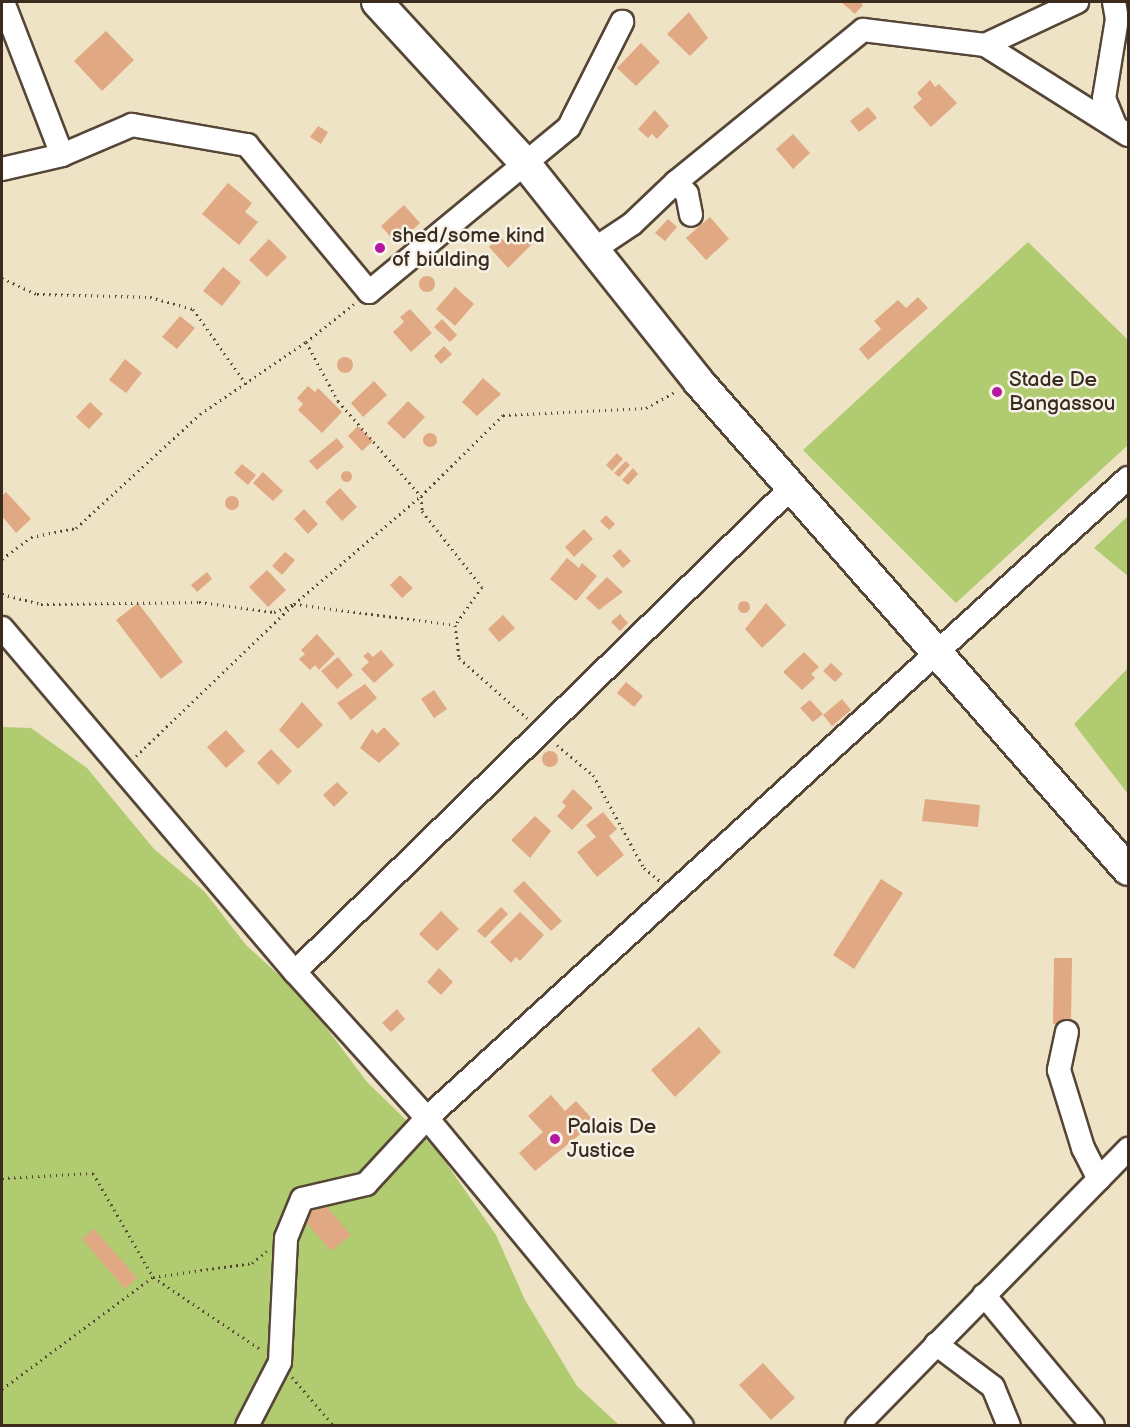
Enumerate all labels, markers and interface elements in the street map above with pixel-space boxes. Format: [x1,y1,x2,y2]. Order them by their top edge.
place label: shed/some kind of biulding [392,223,545,273]
marker: shed/some kind of biulding [373,241,387,255]
place label: Stade De Bangassou [1009,367,1115,417]
marker: Stade De Bangassou [990,385,1004,399]
place label: Palais De Justice [567,1114,656,1164]
marker: Palais De Justice [548,1132,562,1146]

